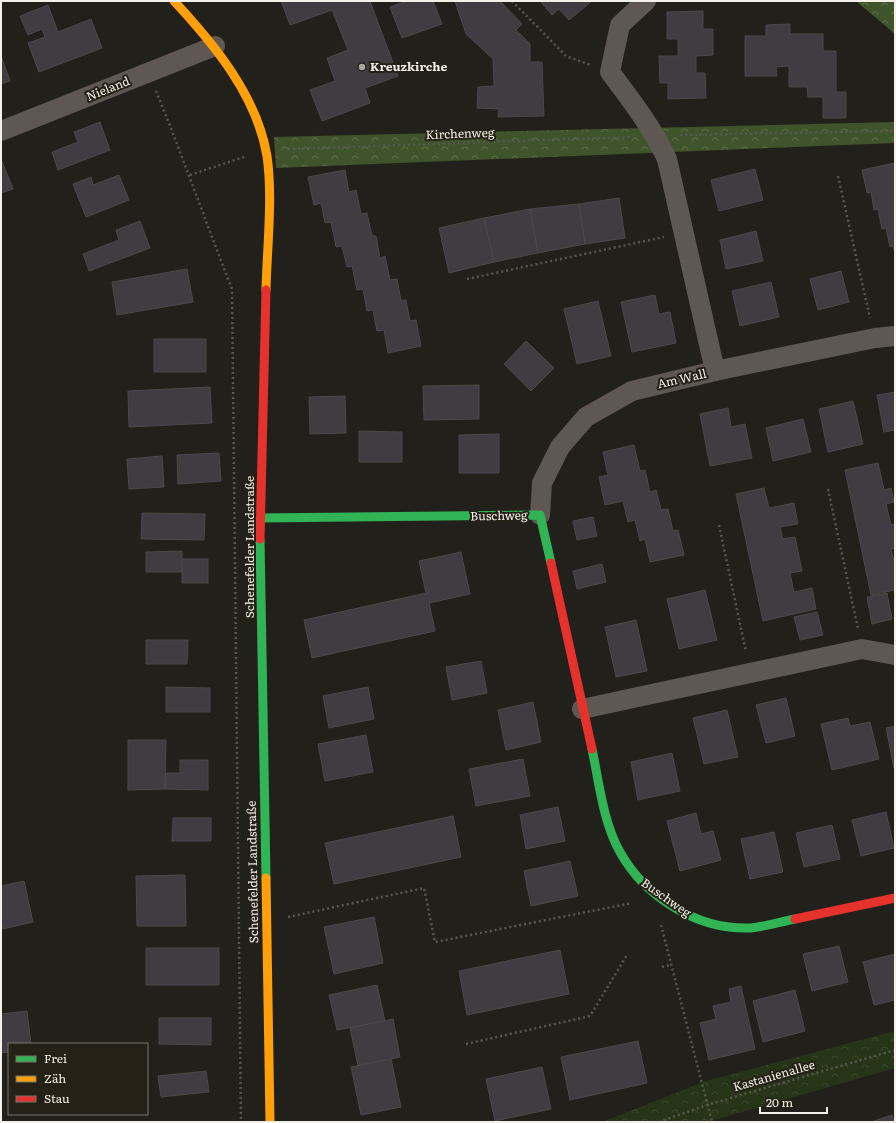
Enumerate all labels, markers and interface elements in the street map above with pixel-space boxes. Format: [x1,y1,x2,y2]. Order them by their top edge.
place label: Kreuzkirche [370,57,447,75]
marker: Kreuzkirche [357,62,367,72]
street label: Nieland [83,71,133,105]
street label: Kirchenweg [425,123,495,143]
street label: Am Wall [655,364,708,392]
street label: Schenefelder Landstraße [240,476,258,618]
street label: Buschweg [470,505,528,524]
street label: Schenefelder Landstraße [242,801,262,943]
street label: Buschweg [638,873,696,921]
legend [8,1043,148,1115]
text: Frei [44,1049,67,1067]
street label: Kastanienallee [731,1055,817,1095]
text: Zäh [44,1069,66,1087]
text: Stau [44,1089,70,1107]
scale bar [760,1089,827,1115]
text: 20 m [766,1093,793,1111]

